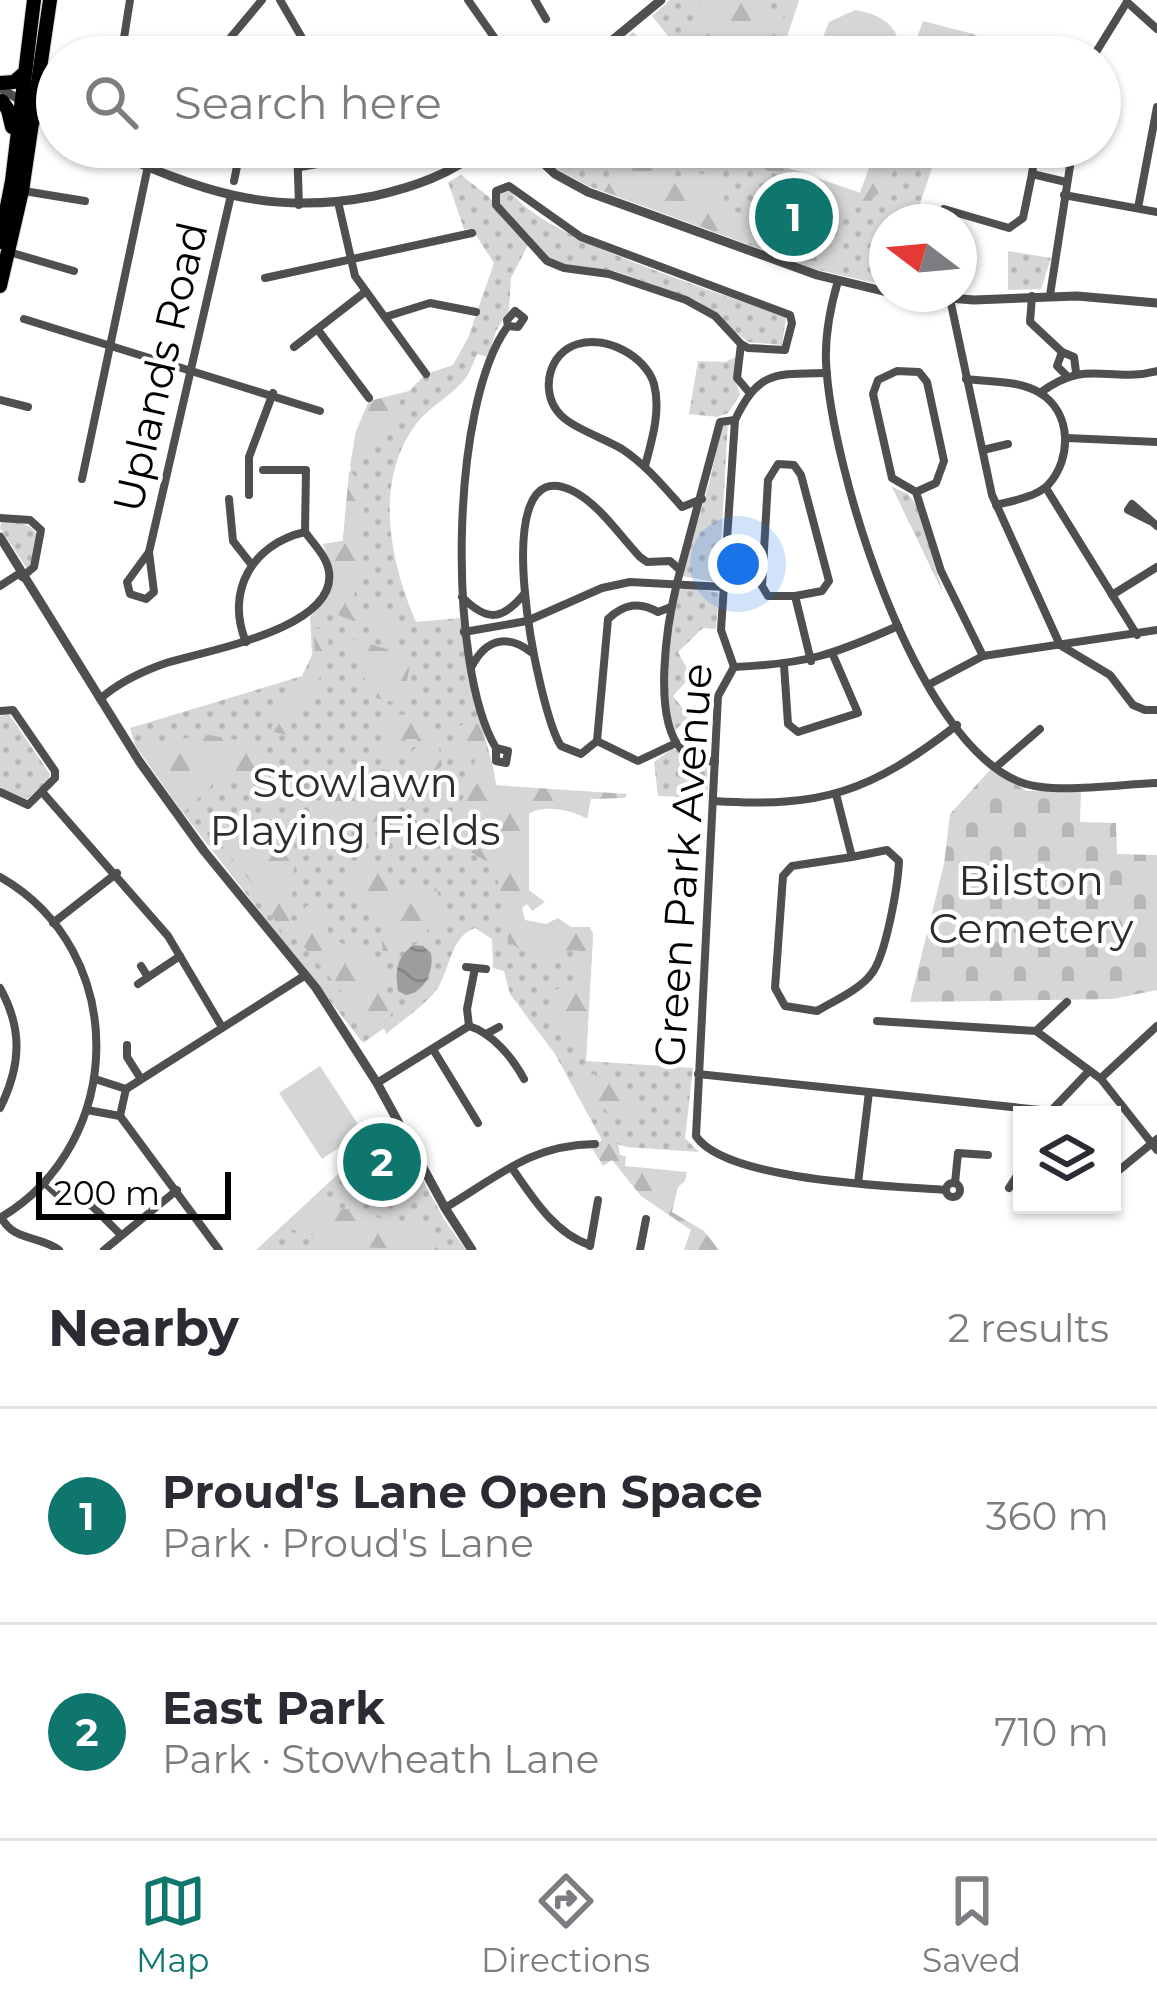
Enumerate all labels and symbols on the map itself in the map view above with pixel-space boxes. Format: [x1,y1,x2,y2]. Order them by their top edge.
pin: 1 [755,172,833,262]
north arrow [869,204,977,312]
street label: Uplands Road [101,217,219,517]
your location [708,534,768,594]
street label: Green Park Avenue [643,661,723,1069]
park label: Stowlawn Playing Fields [209,756,501,856]
park label: Bilston Cemetery [928,854,1134,954]
pin: 2 [343,1117,421,1207]
scale bar [36,1166,231,1219]

